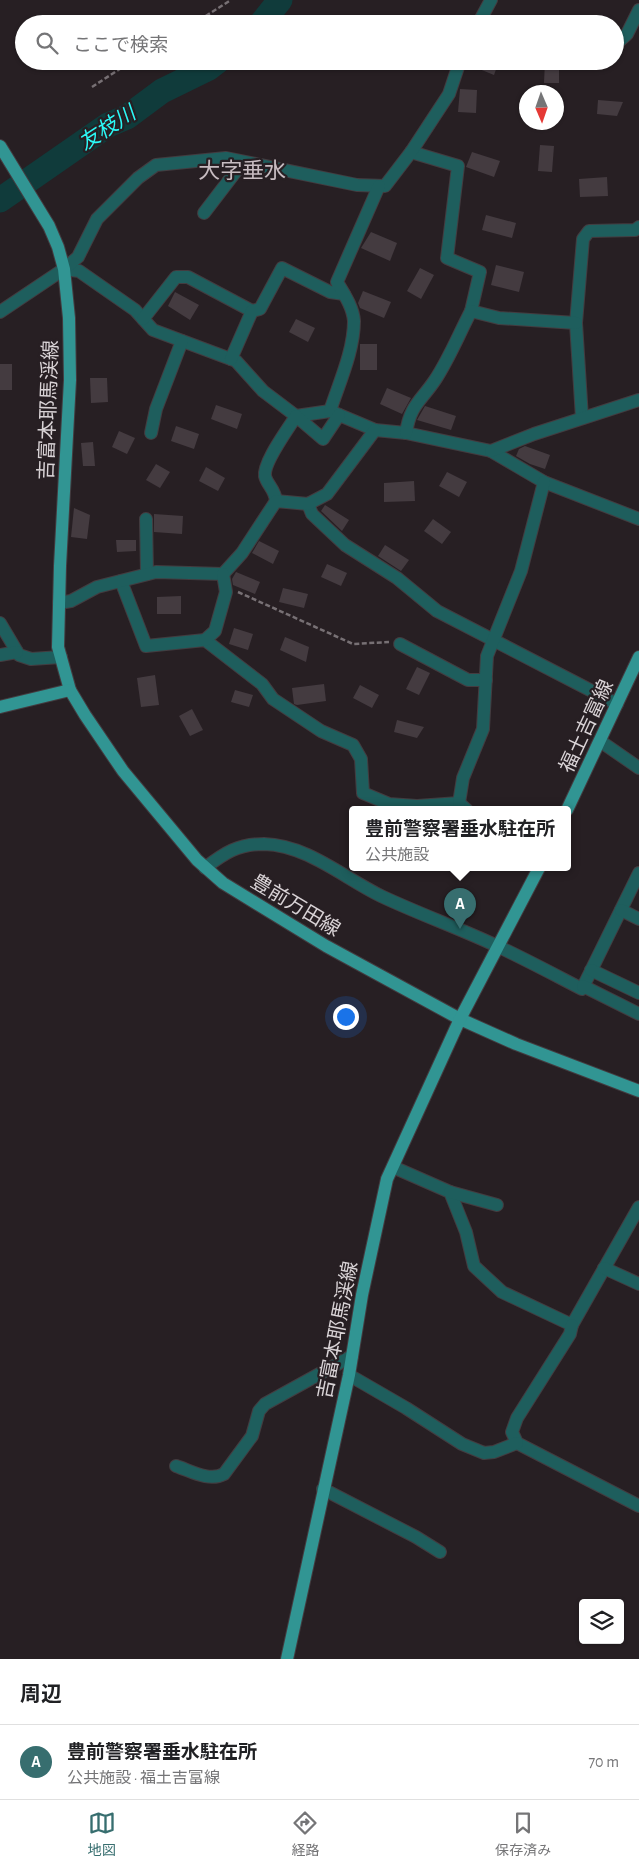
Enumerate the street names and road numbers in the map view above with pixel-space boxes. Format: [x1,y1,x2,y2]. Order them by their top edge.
street label: 吉富本耶馬渓線 [35,340,61,480]
street label: 福土吉富線 [555,676,617,776]
street label: 豊前万田線 [247,870,345,940]
street label: 吉富本耶馬渓線 [313,1259,361,1401]

